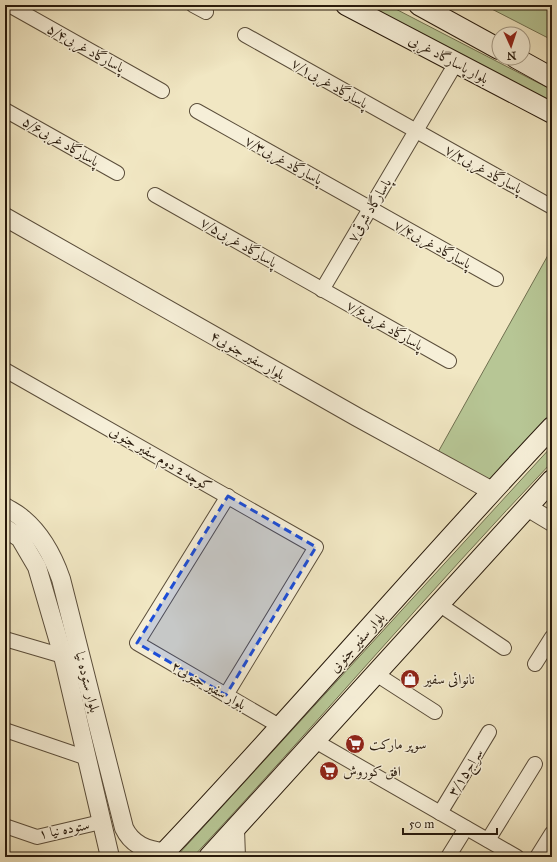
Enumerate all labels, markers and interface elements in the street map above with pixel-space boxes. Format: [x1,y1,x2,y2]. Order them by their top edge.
street label: پاسارگاد غربی۵/۴ [43,20,129,79]
north arrow [491,26,531,66]
street label: بلوار پاسارگاد غربی [405,31,492,89]
text: N [506,49,517,62]
street label: پاسارگاد غربی۷/۱ [287,55,372,115]
street label: پاسارگاد غربی۵/۶ [18,113,103,173]
street label: پاسارگاد غربی۷/۳ [241,132,327,191]
street label: پاسارگاد غربی۷/۲ [441,141,527,200]
street label: پاسارگاد شرقی۷ [344,174,398,246]
street label: پاسارگاد غربی۷/۵ [196,214,281,274]
street label: پاسارگاد غربی۷/۴ [390,216,476,275]
street label: پاسارگاد غربی۷/۶ [342,297,427,357]
street label: بلوار سفیر جنوبی۴ [207,327,288,385]
street label: کوچه 2 دوم سفیر جنوبی [105,422,215,498]
street label: بلوار سفیر جنوبی [326,608,390,677]
street label: بلوار ستوده نیا [72,650,103,715]
street label: بلوار سفیر جنوبی۲ [168,657,249,715]
shop icon: نانوائی سفیر [399,668,421,690]
place label: نانوائی سفیر [422,671,475,688]
supermarket icon: سوپر مارکت [344,733,366,755]
place label: سوپر مارکت [369,736,426,753]
street label: سراج۳/۱۵ [444,745,490,801]
supermarket icon: افق کوروش [318,760,340,782]
place label: افق کوروش [343,763,401,780]
scale bar [403,810,497,836]
street label: ستوده نیا ۱ [37,816,91,843]
text: 50 m [409,817,434,831]

